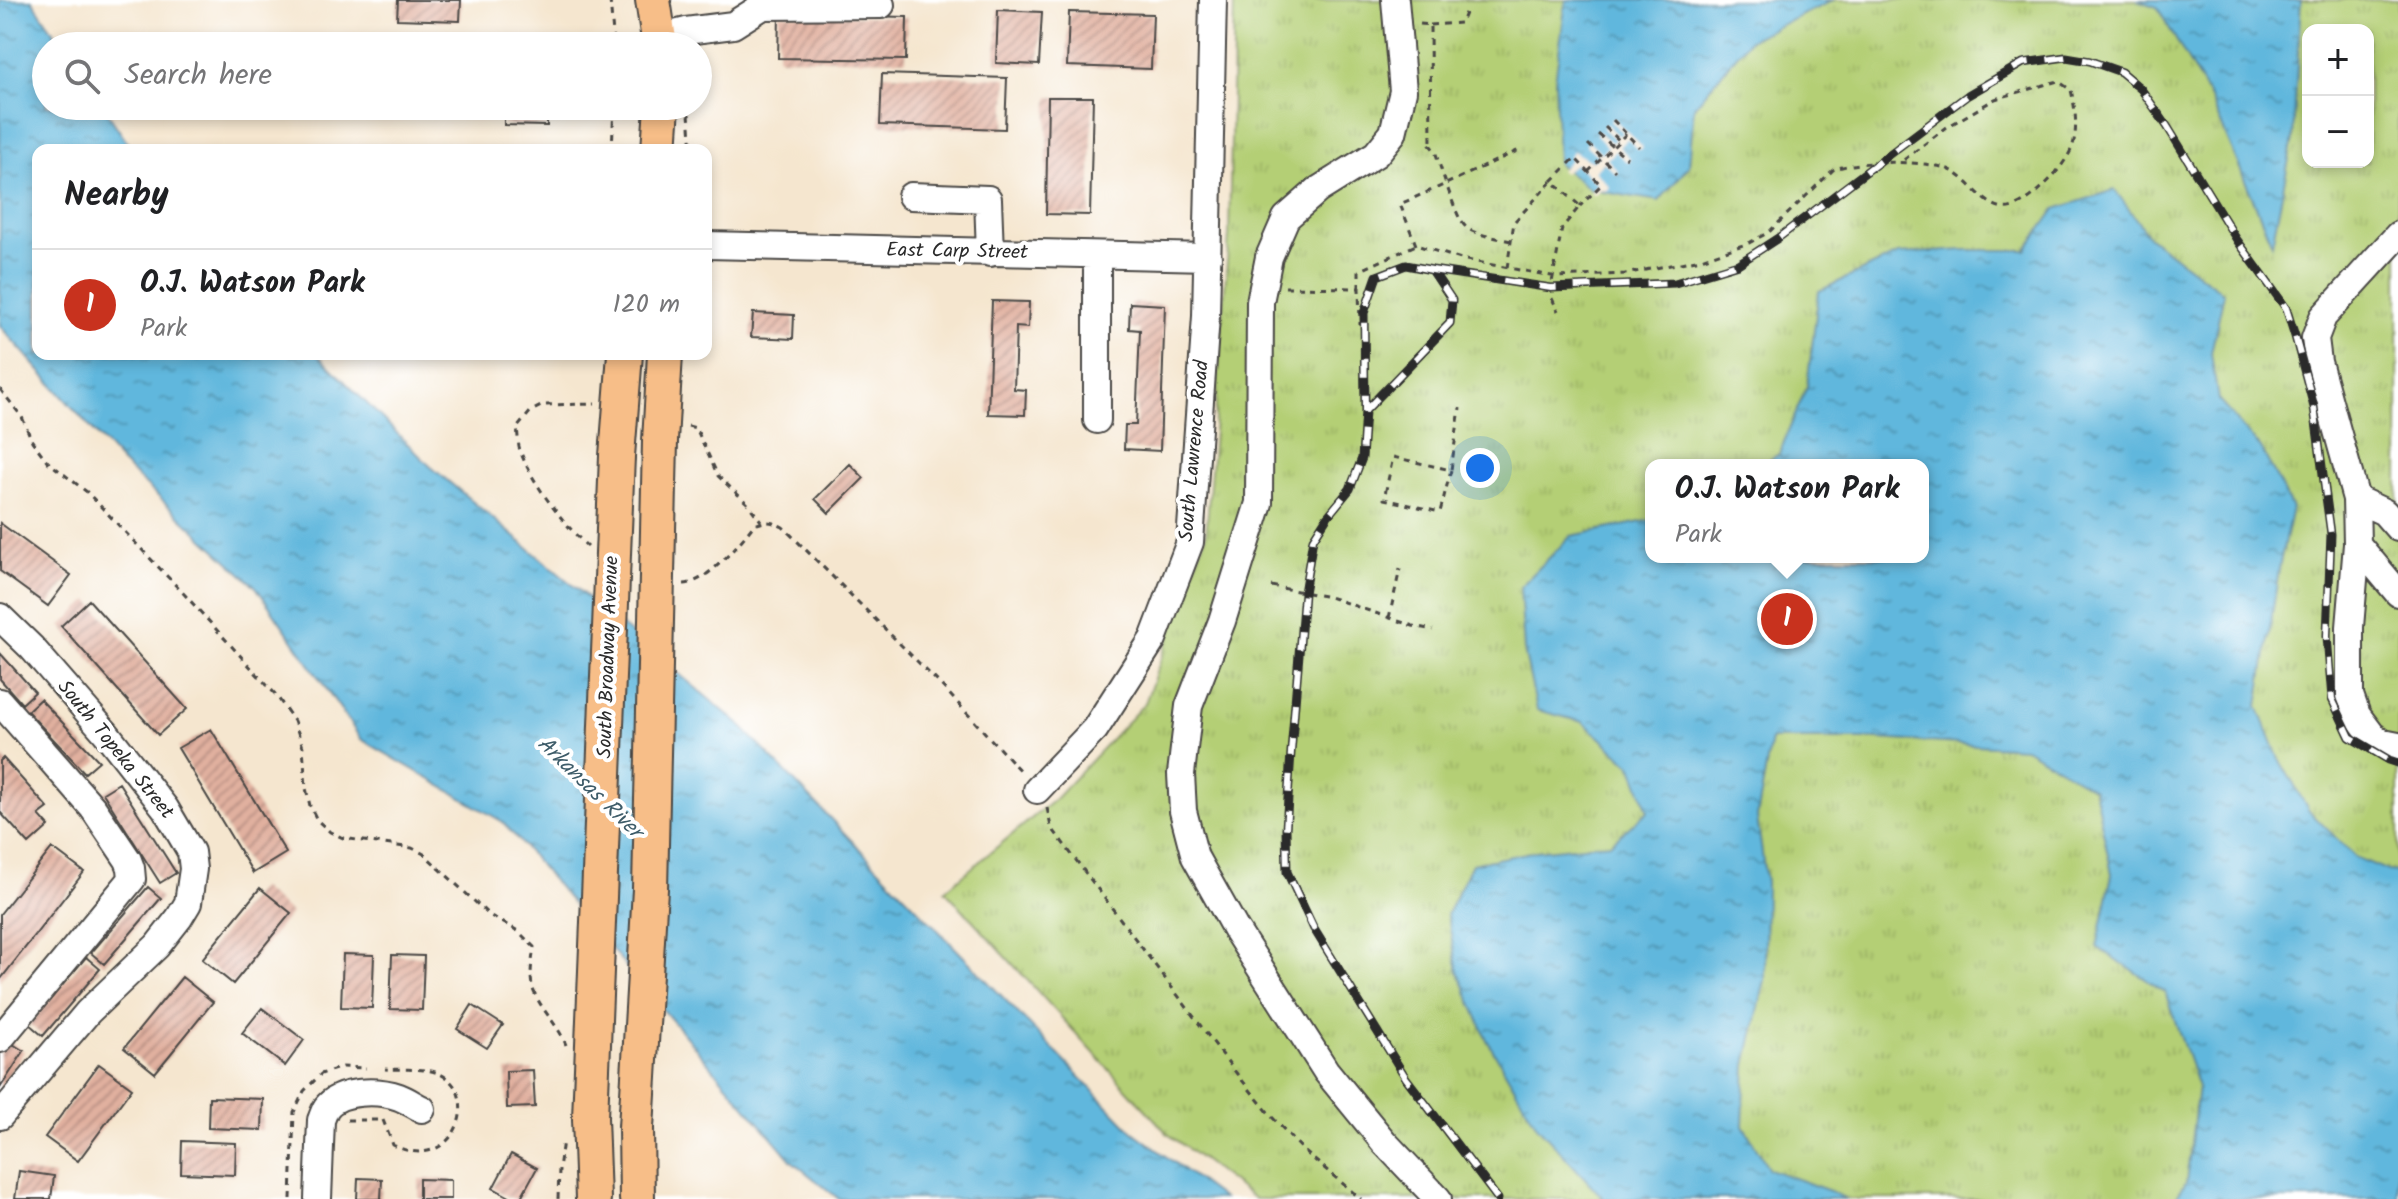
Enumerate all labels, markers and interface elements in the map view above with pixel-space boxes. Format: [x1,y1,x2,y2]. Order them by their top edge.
map controls [2302,24,2374,168]
button: + [2302,24,2374,96]
search box [32,32,712,120]
text: Search here [124,52,272,100]
icon: search [60,54,104,98]
button: − [2302,96,2374,168]
text: Nearby [64,169,169,223]
street label: East Carp Street [886,235,1028,269]
text: O.J. Watson Park [140,260,365,308]
text: 1 [86,284,94,326]
text: 120 m [613,284,680,326]
text: Park [140,308,187,350]
street label: South Lawrence Road [1171,358,1219,543]
your location [1460,448,1500,488]
popup [1645,459,1929,563]
text: O.J. Watson Park [1675,466,1899,514]
text: Park [1675,514,1722,556]
street label: South Broadway Avenue [589,555,629,759]
pin: 1 [1761,589,1813,649]
street label: South Topeka Street [49,673,182,827]
water label: Arkansas River [528,728,653,851]

